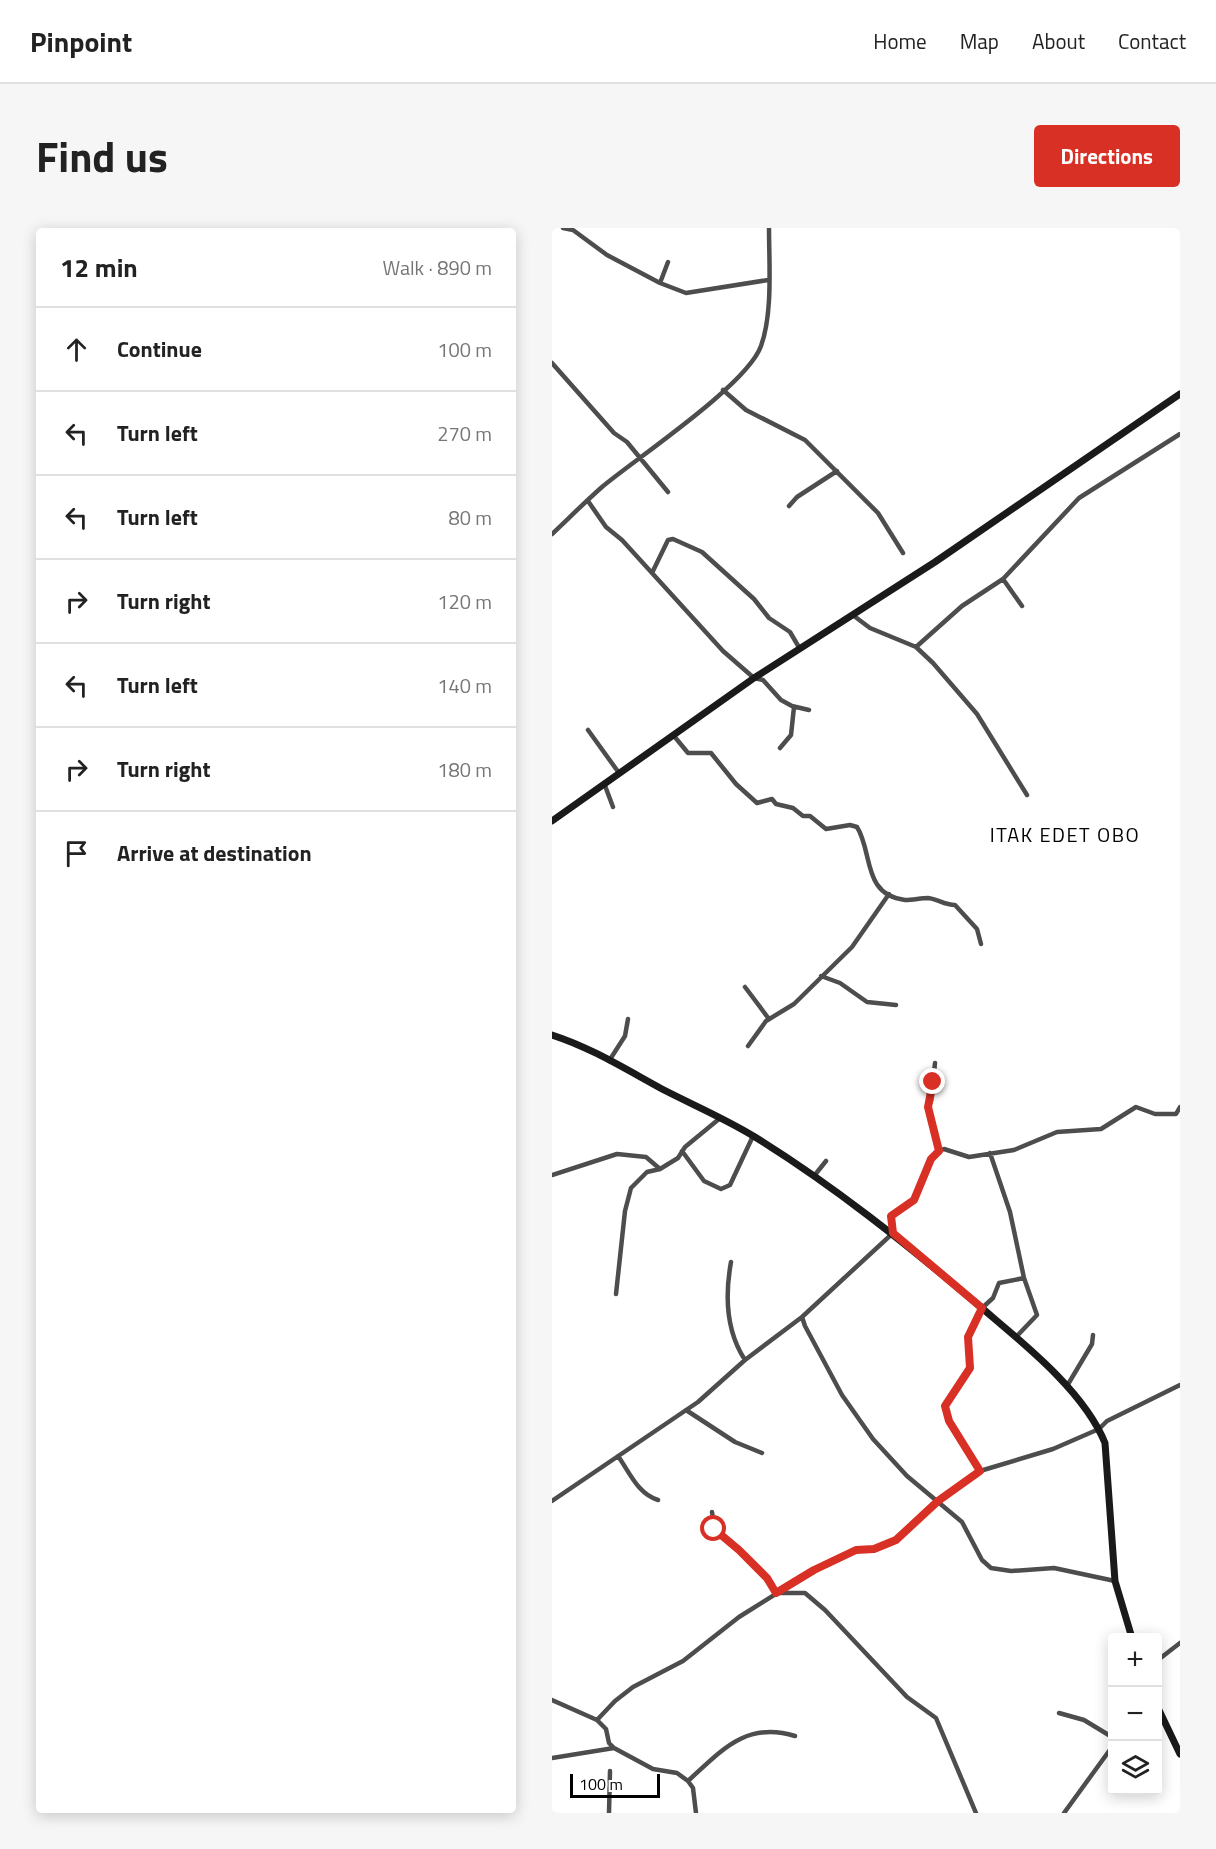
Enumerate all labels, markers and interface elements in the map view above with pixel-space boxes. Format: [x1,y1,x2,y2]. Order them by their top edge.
text: Pinpoint [30,20,132,63]
text: Home [873,25,927,57]
text: Map [960,25,999,57]
text: About [1032,25,1085,57]
text: Contact [1118,25,1186,57]
text: Find us [36,124,168,188]
button: Directions [1034,125,1180,187]
text: 12 min [60,248,138,287]
text: Walk · 890 m [383,252,492,283]
text: Continue [117,332,202,366]
icon: ahead [60,333,93,366]
text: 100 m [437,334,492,365]
text: Turn left [117,416,198,450]
icon: left [60,417,93,450]
text: 270 m [437,418,492,449]
text: Turn left [117,500,198,534]
icon: left [60,501,93,534]
text: 80 m [448,502,492,533]
text: Turn right [117,584,211,618]
icon: right [60,585,93,618]
text: 120 m [437,586,492,617]
text: Turn left [117,668,198,702]
icon: left [60,669,93,702]
text: 140 m [437,670,492,701]
text: Turn right [117,752,211,786]
icon: right [60,753,93,786]
text: 180 m [437,754,492,785]
district label: ITAK EDET OBO [990,819,1140,850]
text: Arrive at destination [117,836,312,870]
icon: arrive [60,837,93,870]
route end [919,1068,945,1094]
route start [700,1515,726,1541]
map controls [1108,1633,1162,1795]
button: + [1108,1633,1162,1687]
button: − [1108,1687,1162,1741]
button: layers [1108,1741,1162,1795]
scale bar [570,1771,660,1798]
text: 100 m [579,1772,623,1796]

